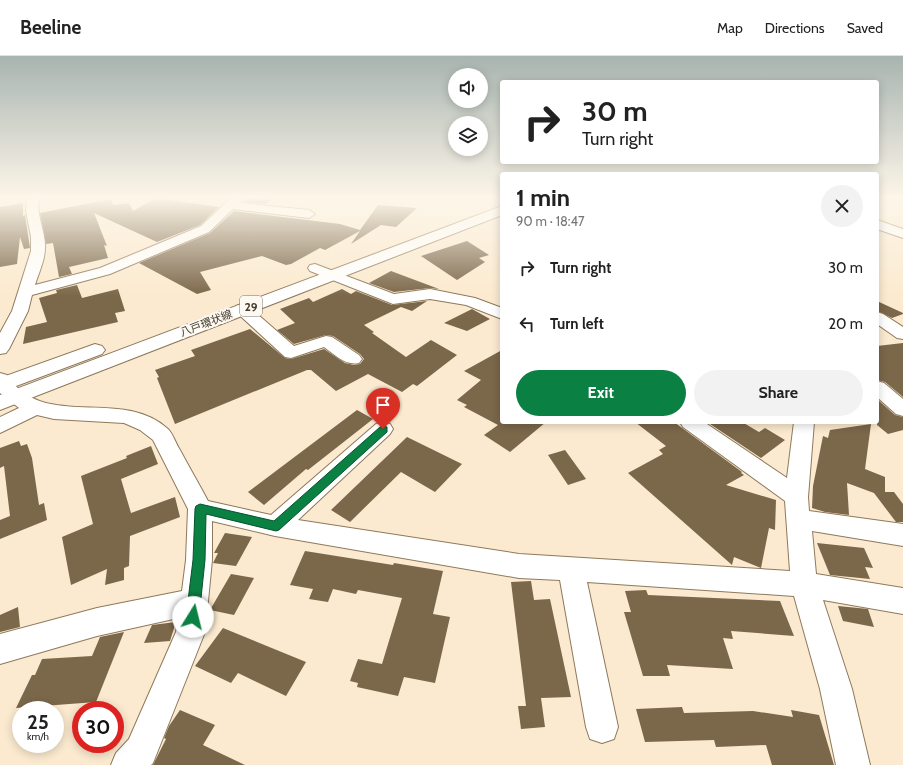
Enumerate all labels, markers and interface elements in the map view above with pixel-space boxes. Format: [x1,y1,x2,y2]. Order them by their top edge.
text: Beeline [20,16,81,39]
text: Map [717,19,743,37]
text: Directions [765,19,825,37]
text: Saved [847,19,883,37]
map controls [448,68,488,156]
button: sound [448,68,488,108]
text: 30 m [582,94,648,128]
icon: right [516,96,568,148]
button: layers [448,116,488,156]
text: Turn right [582,128,653,150]
text: 1 min [516,183,570,212]
button: close [821,185,863,227]
text: 90 m · 18:47 [516,213,585,229]
icon: right [516,257,538,279]
text: Turn right [550,259,611,277]
text: 30 m [828,259,863,277]
road number: 29 [240,296,262,316]
street label: 八戸環状線 [178,307,234,339]
icon: left [516,313,538,335]
text: Turn left [550,315,604,333]
text: 20 m [828,315,863,333]
button: Exit [516,370,686,416]
button: Share [694,370,863,416]
pin [366,388,400,429]
icon: arrive [372,394,394,416]
position arrow [172,596,214,638]
speed limit sign: 30 [72,701,124,753]
text: 25 [27,710,49,734]
text: km/h [27,730,49,743]

